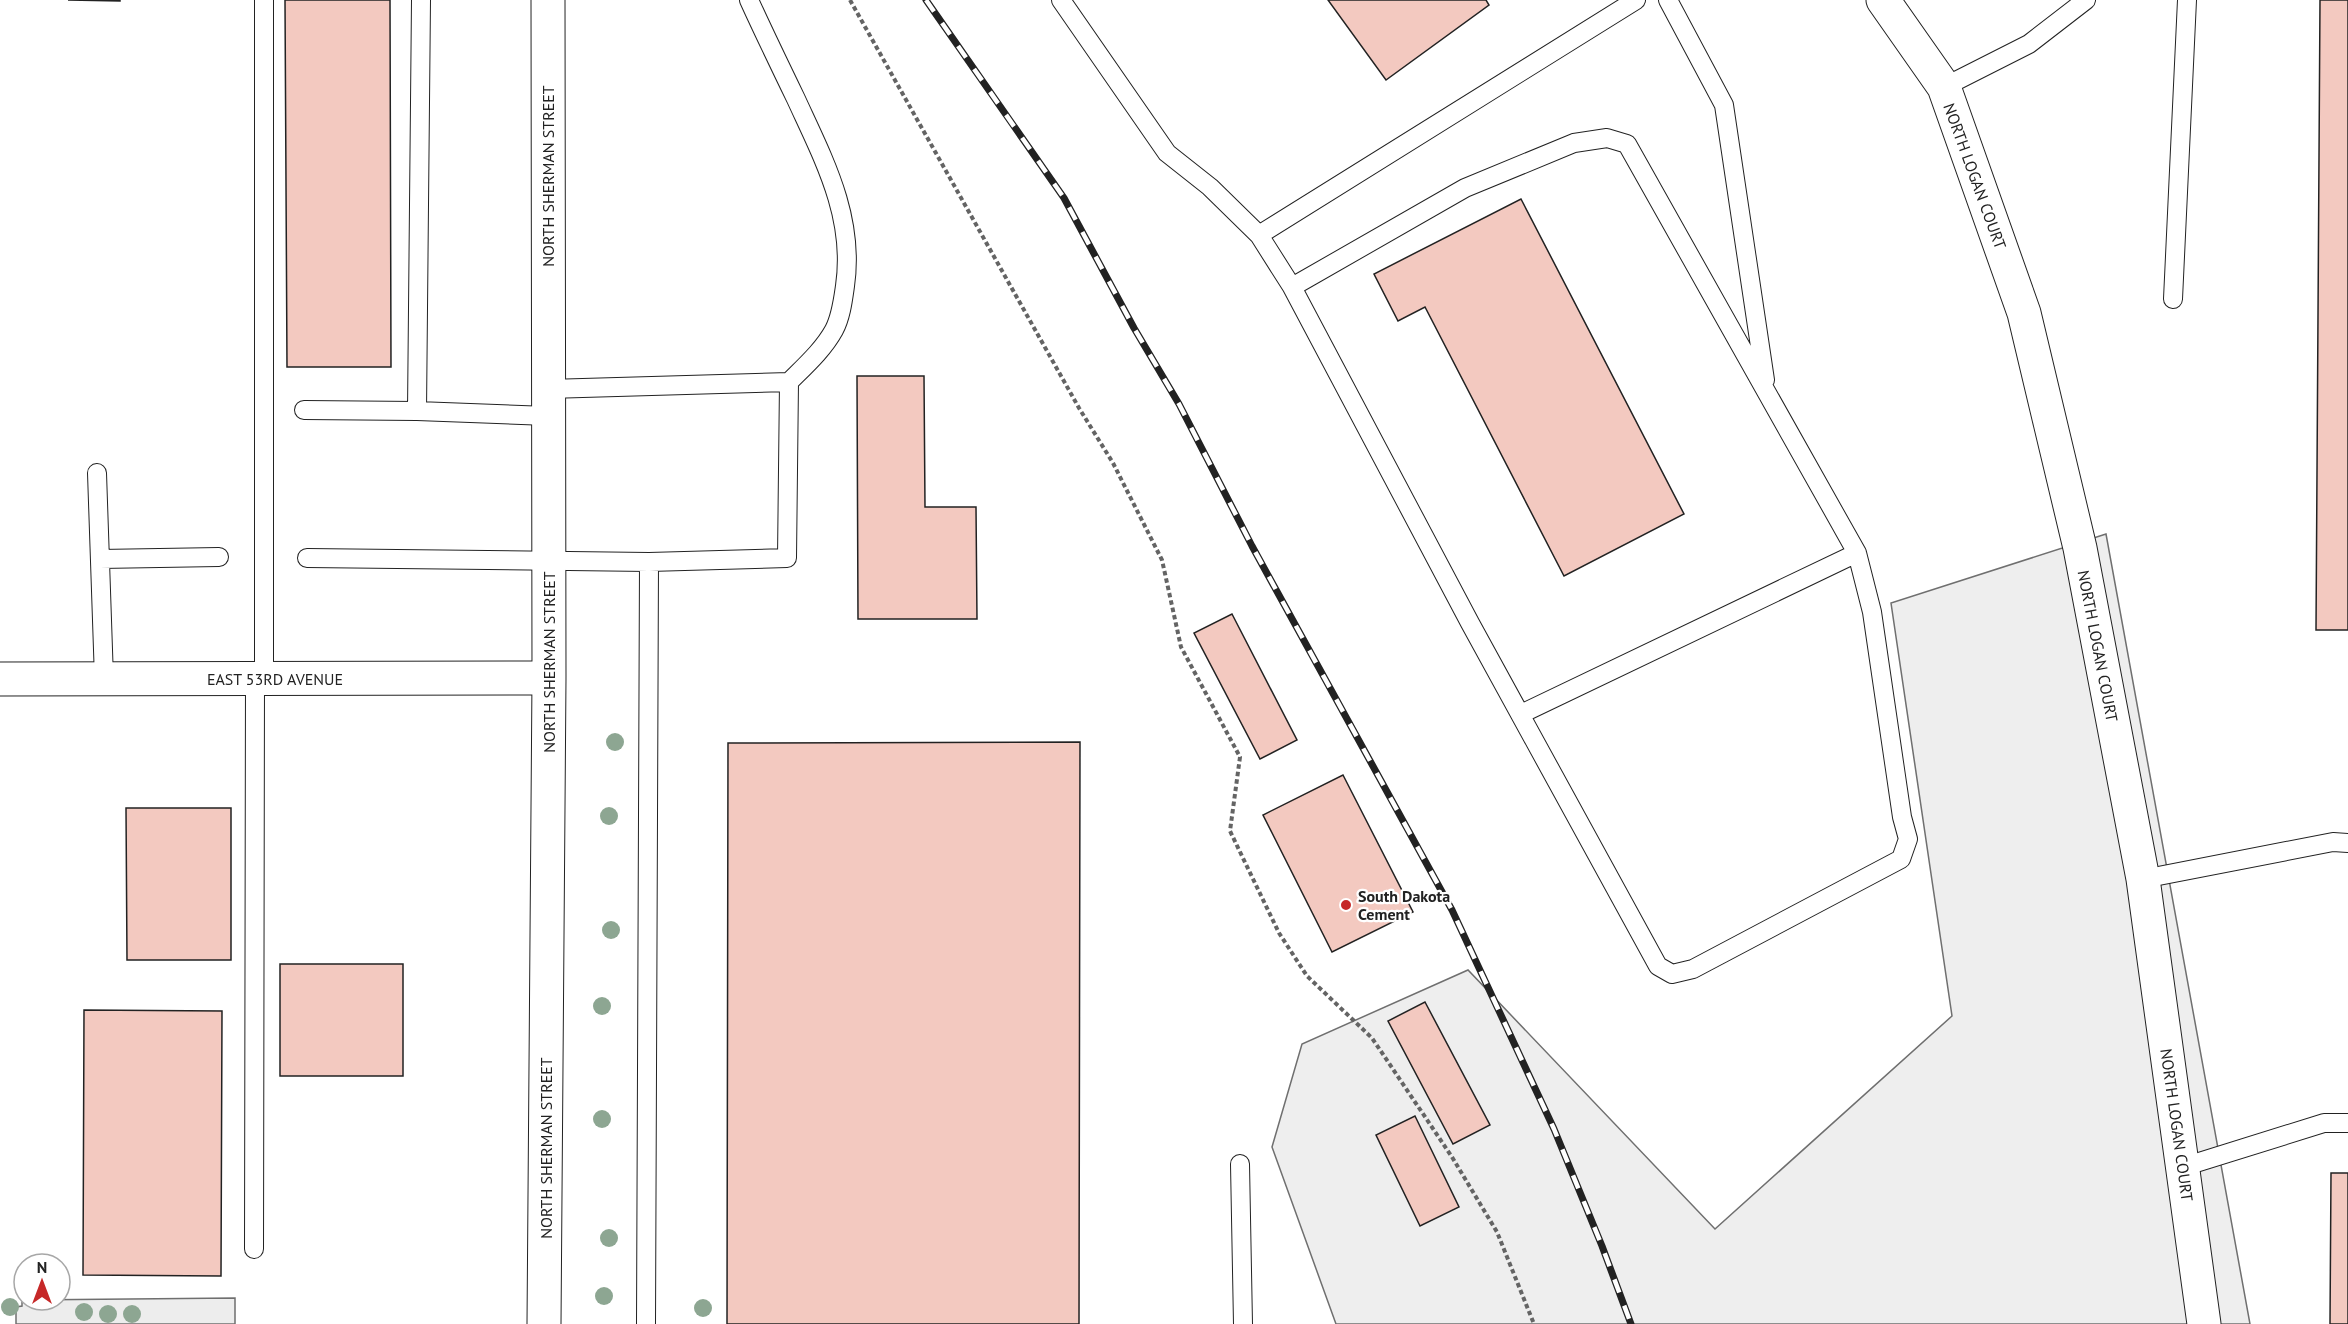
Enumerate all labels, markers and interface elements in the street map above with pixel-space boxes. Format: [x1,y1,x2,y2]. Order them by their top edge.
street label: NORTH SHERMAN STREET [538,85,558,267]
street label: NORTH LOGAN COURT [1939,100,2011,252]
street label: NORTH LOGAN COURT [2073,568,2123,724]
street label: NORTH SHERMAN STREET [539,571,559,753]
street label: EAST 53RD AVENUE [207,669,343,689]
place label: South Dakota Cement [1358,886,1450,924]
marker: South Dakota Cement [1339,898,1353,912]
street label: NORTH LOGAN COURT [2156,1047,2198,1203]
street label: NORTH SHERMAN STREET [536,1057,556,1239]
north arrow [12,1252,72,1312]
text: N [37,1257,47,1277]

